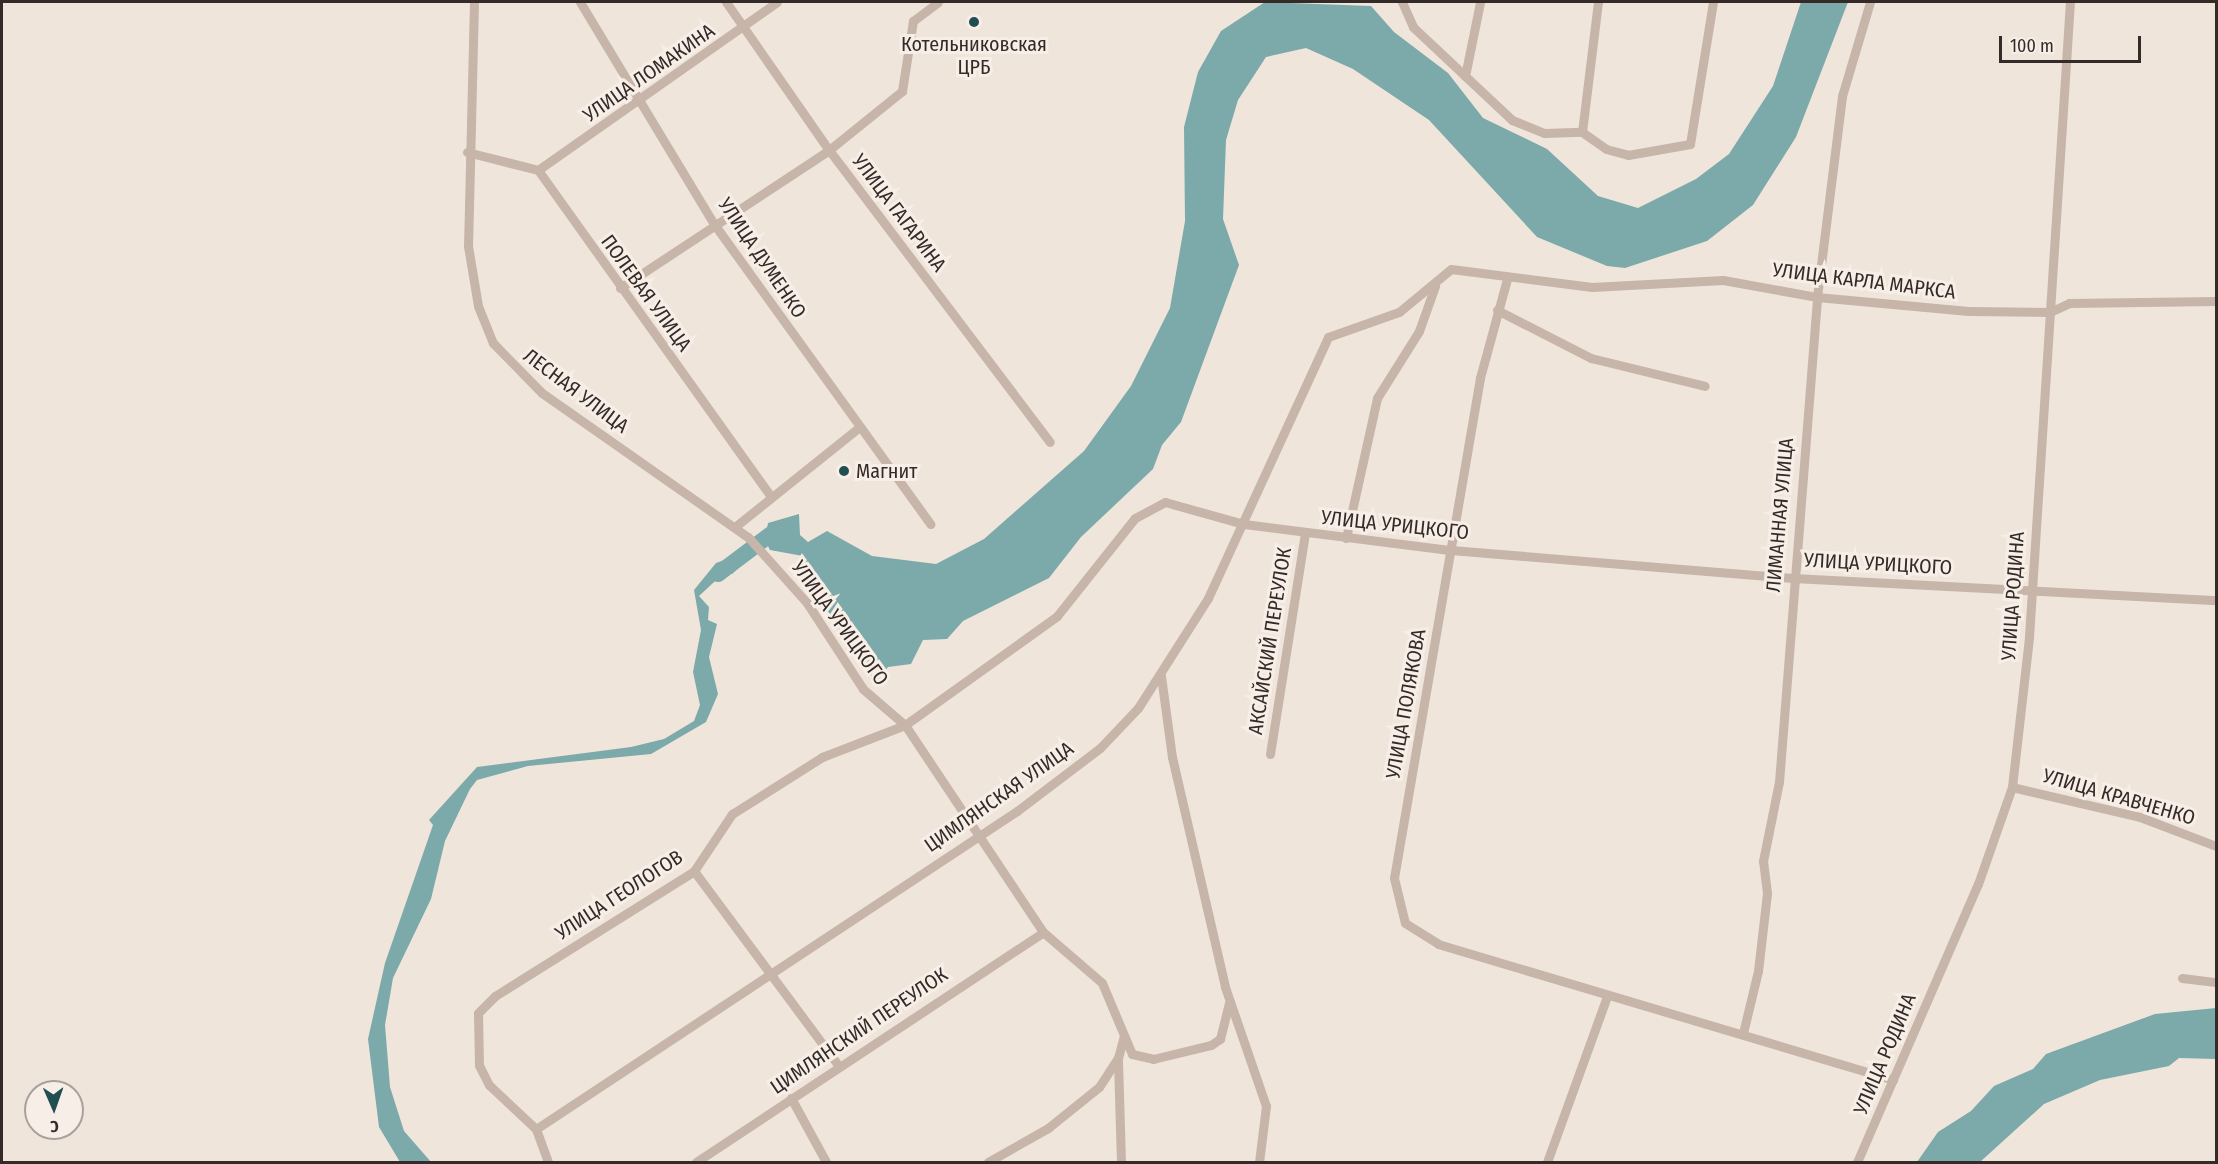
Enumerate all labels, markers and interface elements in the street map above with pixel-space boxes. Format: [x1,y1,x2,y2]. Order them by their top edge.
marker: Котельниковская ЦРБ [965,13,983,31]
street label: УЛИЦА ЛОМАКИНА [579,19,719,127]
scale bar [2002,24,2144,62]
place label: Котельниковская ЦРБ [901,33,1047,80]
text: 100 m [2010,35,2054,57]
street label: УЛИЦА ГАГАРИНА [847,149,951,277]
street label: УЛИЦА ДУМЕНКО [713,193,811,323]
street label: ПОЛЕВАЯ УЛИЦА [596,230,696,356]
street label: УЛИЦА КАРЛА МАРКСА [1771,258,1957,304]
street label: ЛЕСНАЯ УЛИЦА [519,344,633,438]
street label: ЛИМАННАЯ УЛИЦА [1761,437,1799,593]
place label: Магнит [856,459,917,483]
marker: Магнит [837,464,851,478]
street label: УЛИЦА УРИЦКОГО [1320,505,1470,545]
street label: УЛИЦА РОДИНА [1997,531,2029,661]
street label: АКСАЙСКИЙ ПЕРЕУЛОК [1243,546,1297,736]
street label: УЛИЦА УРИЦКОГО [1803,548,1953,580]
street label: УЛИЦА УРИЦКОГО [787,556,893,690]
street label: УЛИЦА ПОЛЯКОВА [1381,627,1431,781]
street label: ЦИМЛЯНСКАЯ УЛИЦА [920,737,1078,857]
street label: УЛИЦА КРАВЧЕНКО [2040,764,2198,830]
street label: УЛИЦА ГЕОЛОГОВ [551,845,687,945]
street label: ЦИМЛЯНСКИЙ ПЕРЕУЛОК [766,963,952,1099]
street label: УЛИЦА РОДИНА [1849,990,1921,1118]
north arrow [24,1080,84,1140]
text: С [50,1117,59,1136]

